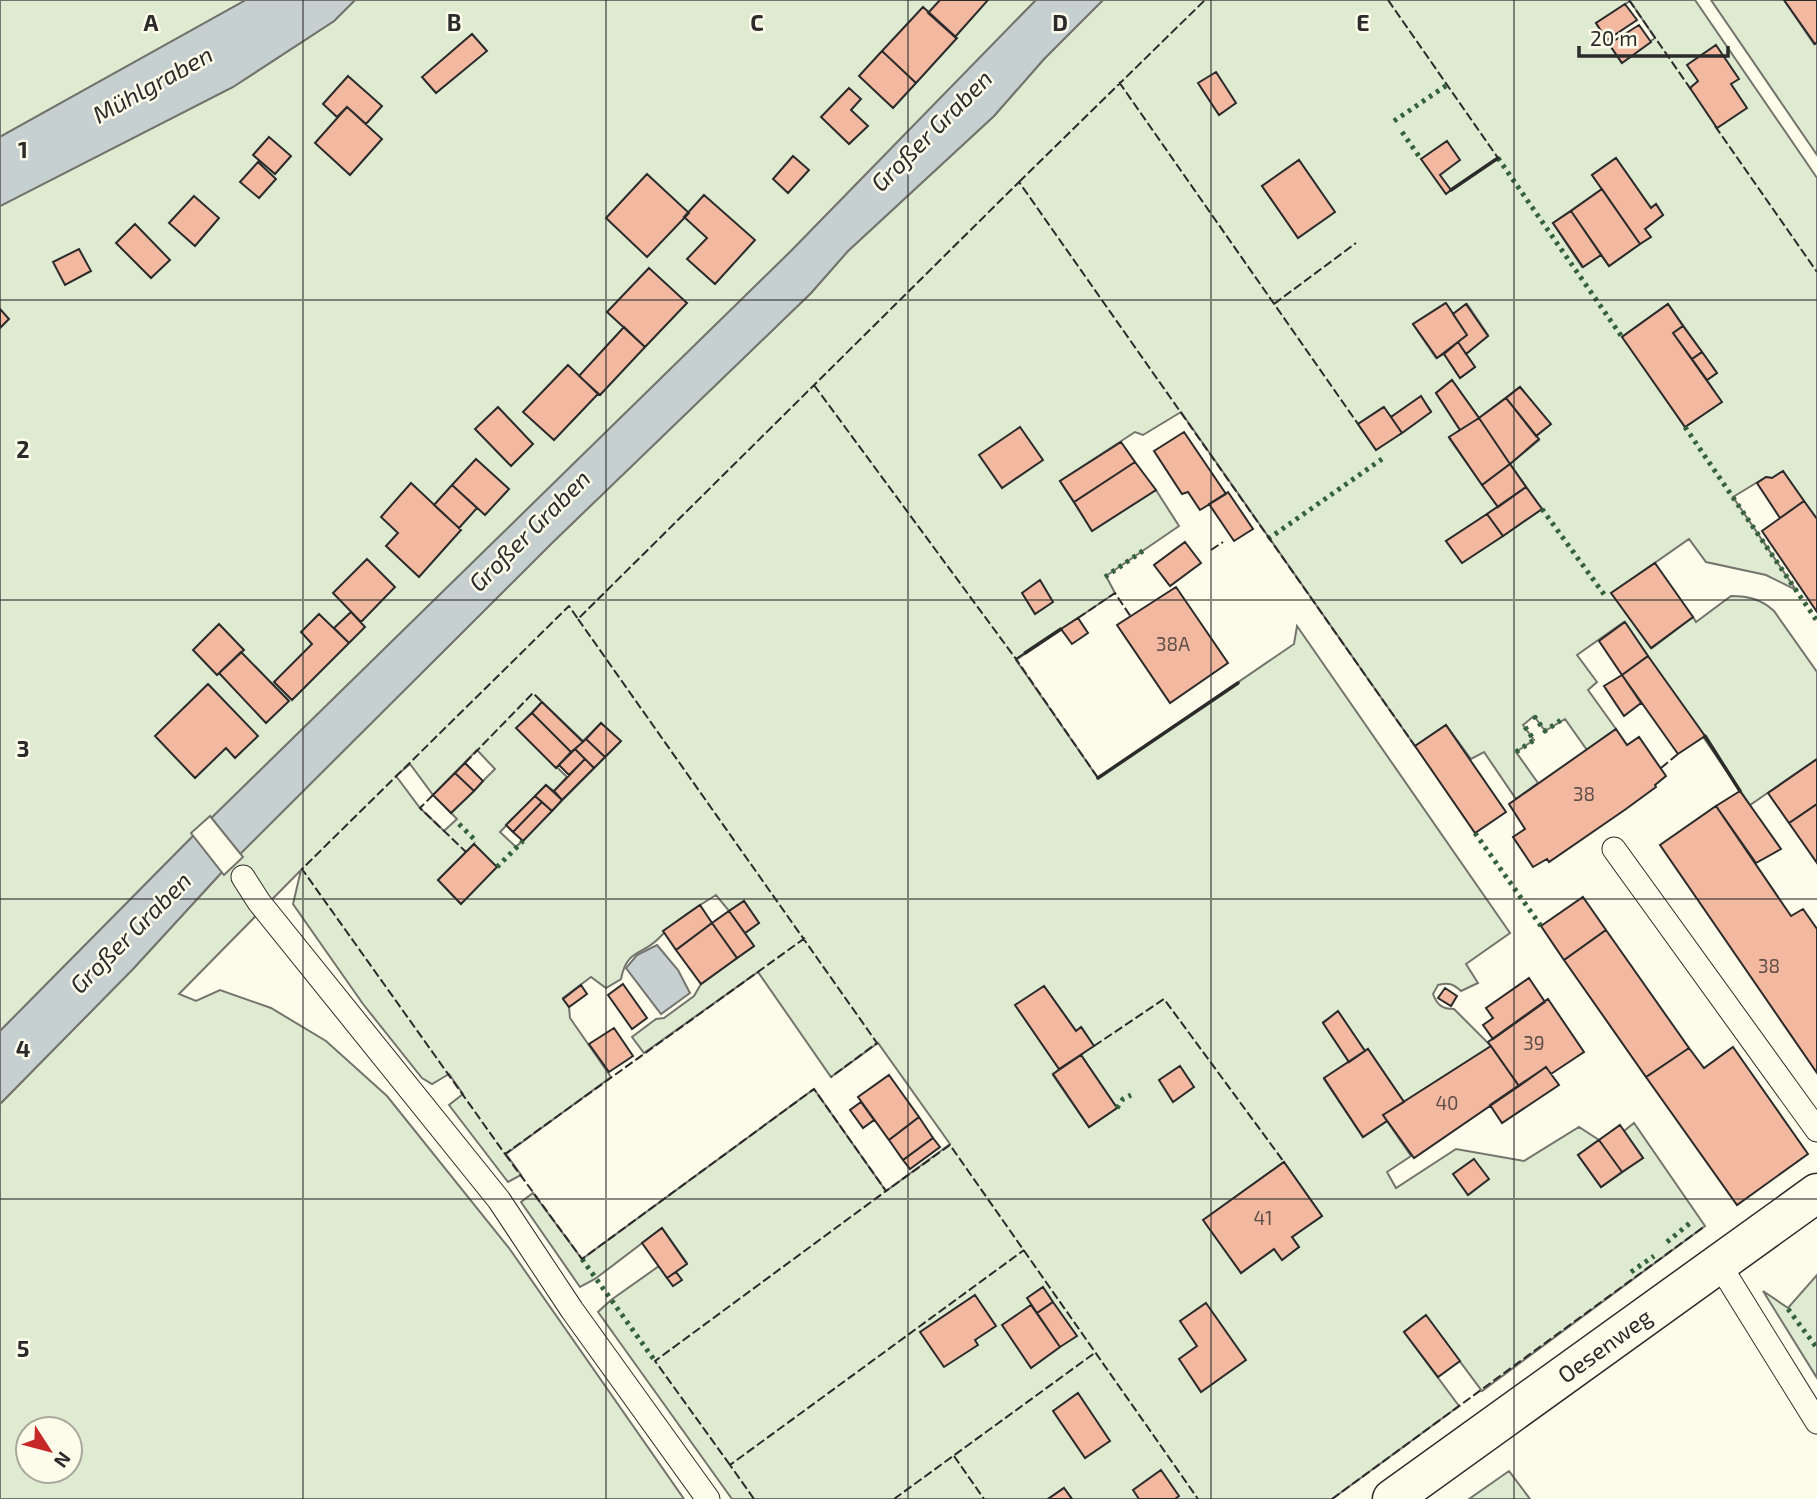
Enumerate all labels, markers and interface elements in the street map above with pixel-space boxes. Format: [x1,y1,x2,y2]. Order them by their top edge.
text: A [143,8,159,36]
text: B [447,8,461,36]
text: C [750,8,764,36]
text: D [1052,8,1068,36]
text: E [1356,8,1370,36]
scale bar [1579,14,1728,58]
text: 20 m [1590,25,1638,50]
water label: Mühlgraben [87,39,217,129]
water label: Großer Graben [864,63,998,197]
text: 1 [18,135,28,163]
text: 2 [16,435,30,463]
water label: Großer Graben [462,463,596,597]
house number: 38A [1156,632,1190,655]
text: 3 [16,734,30,762]
house number: 38 [1573,782,1595,805]
water label: Großer Graben [63,865,197,999]
house number: 38 [1758,954,1780,977]
house number: 39 [1523,1031,1545,1054]
text: 4 [16,1034,30,1062]
house number: 40 [1435,1091,1459,1114]
house number: 41 [1253,1206,1273,1229]
street label: Oesenweg [1552,1302,1657,1389]
text: 5 [17,1334,29,1362]
north arrow [14,1415,84,1485]
text: N [50,1448,76,1473]

